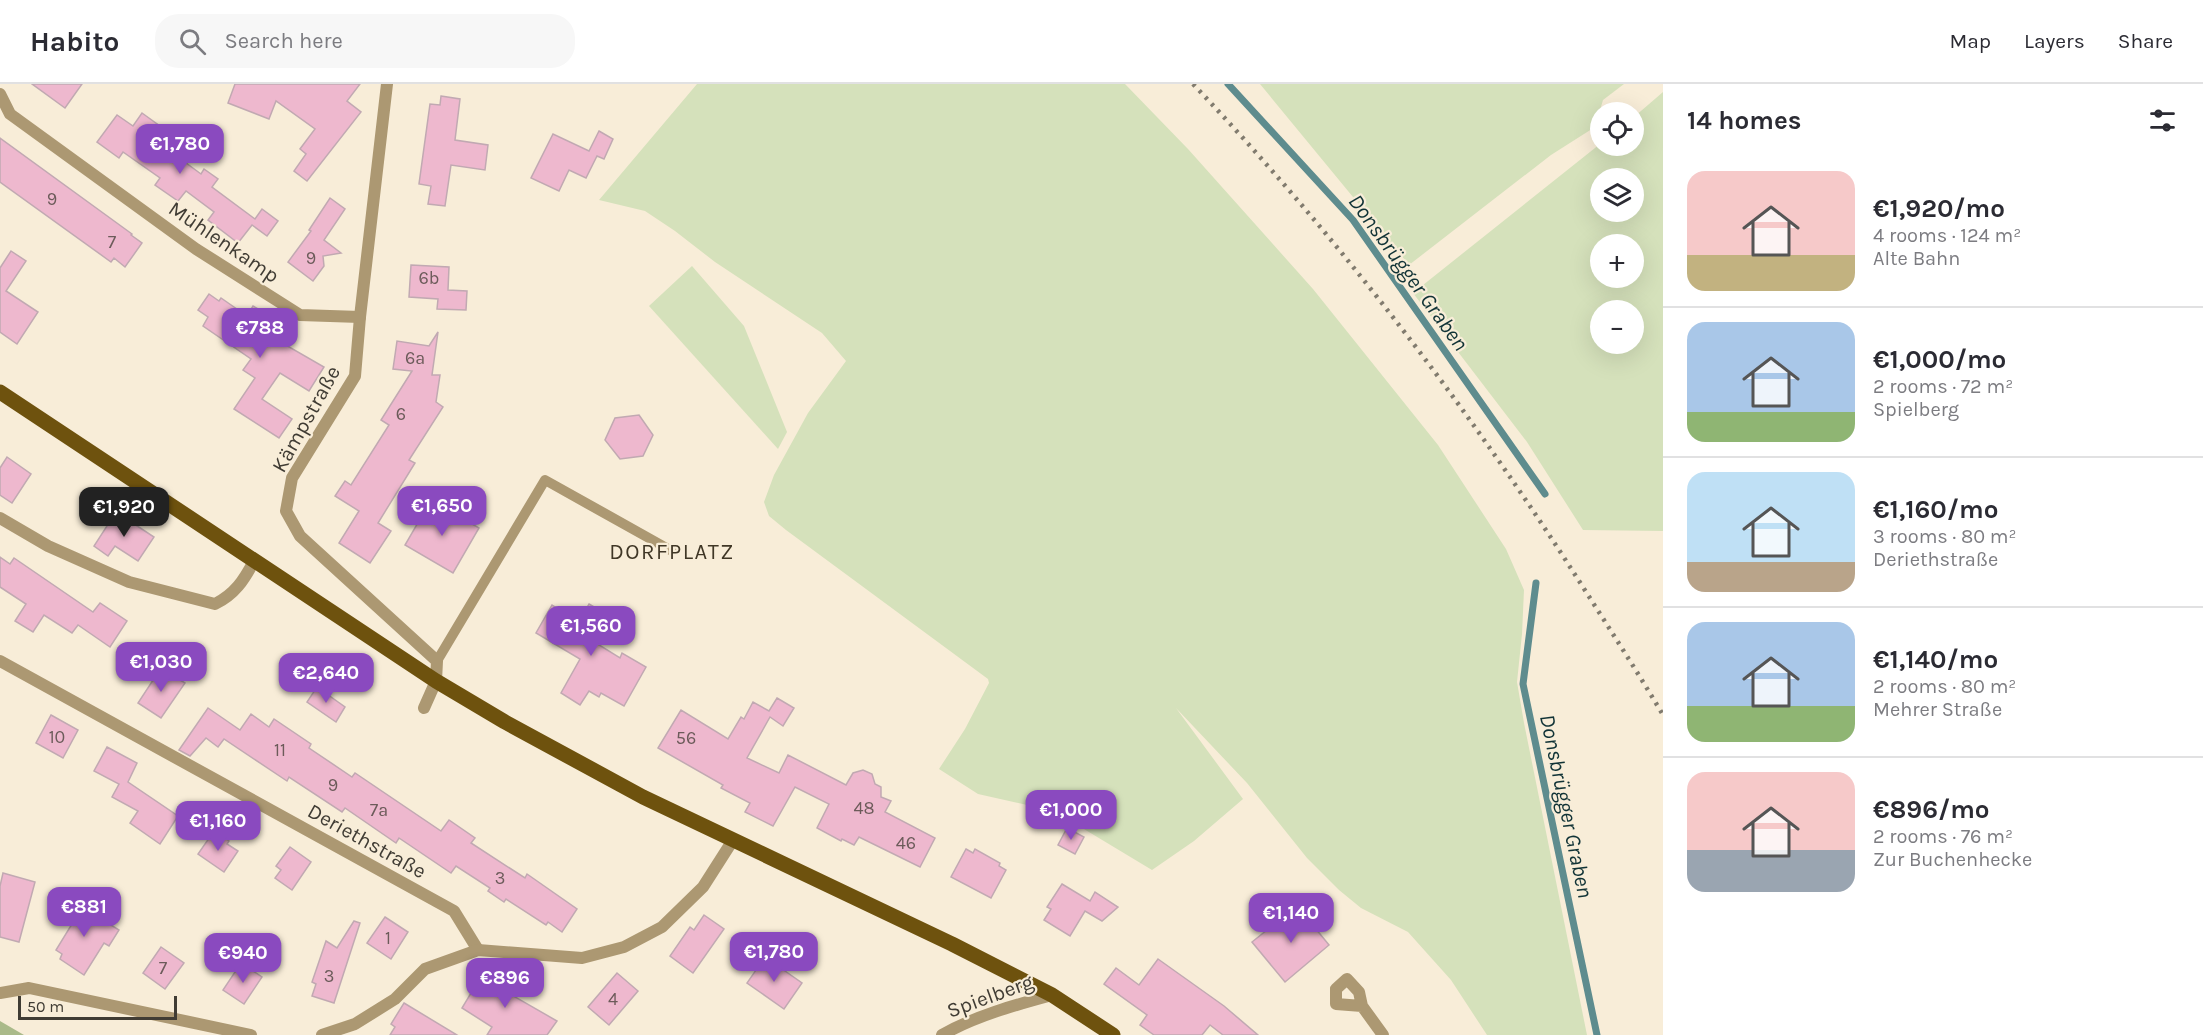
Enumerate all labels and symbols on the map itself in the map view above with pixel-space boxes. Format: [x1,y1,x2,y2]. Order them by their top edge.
pin: €1,780 [131,124,229,175]
house number: 9 [47,188,57,210]
water label: Donsbrügger Graben [1343,189,1474,356]
street label: Mühlenkamp [164,196,284,288]
house number: 7 [108,231,117,253]
house number: 9 [306,247,316,269]
house number: 6b [419,267,439,289]
pin: €788 [224,308,296,359]
house number: 6a [405,347,425,369]
street label: Kämpstraße [267,362,345,476]
house number: 6 [396,403,406,425]
pin: €1,650 [393,486,491,537]
pin: €1,920 [75,487,173,538]
district label: DORFPLATZ [609,539,735,565]
pin: €1,560 [542,606,640,657]
pin: €1,030 [112,642,210,693]
pin: €2,640 [277,653,375,704]
water label: Donsbrügger Graben [1534,712,1598,900]
house number: 10 [49,726,65,748]
house number: 56 [676,727,696,749]
house number: 11 [274,739,286,761]
house number: 9 [328,774,338,796]
pin: €1,000 [1022,790,1120,841]
house number: 48 [853,797,875,819]
street label: Deriethstraße [304,799,430,883]
house number: 7a [370,799,388,821]
pin: €1,160 [169,801,267,852]
house number: 46 [896,832,916,854]
house number: 3 [495,867,505,889]
pin: €881 [48,887,120,938]
pin: €1,140 [1242,893,1340,944]
house number: 1 [385,927,391,949]
pin: €1,780 [725,932,823,983]
pin: €940 [207,933,279,984]
house number: 7 [159,957,168,979]
pin: €896 [469,958,541,1009]
house number: 3 [324,965,334,987]
street label: Spielberg [943,969,1037,1023]
house number: 4 [608,988,618,1010]
scale bar [18,993,177,1020]

